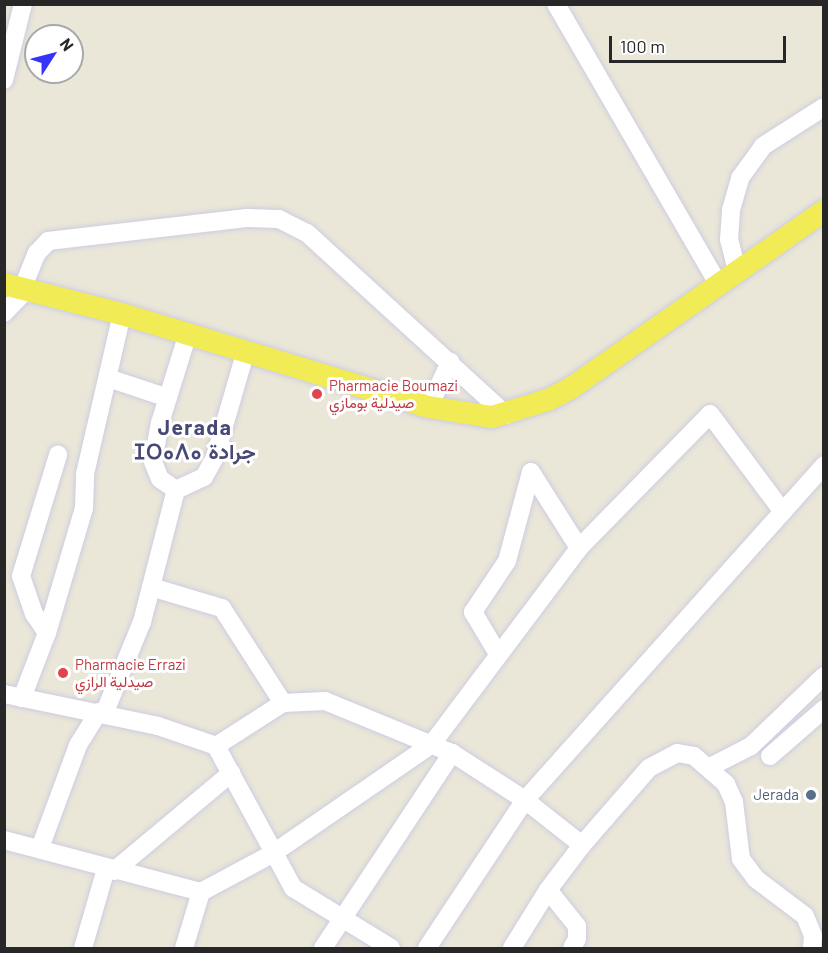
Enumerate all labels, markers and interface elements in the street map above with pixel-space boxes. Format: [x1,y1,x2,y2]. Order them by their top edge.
north arrow [24,24,84,84]
scale bar [612,24,789,62]
text: N [57,34,78,54]
text: 100 m [620,35,665,57]
place label: Pharmacie Boumazi صيدلية بومازي [329,376,458,411]
marker: Pharmacie Boumazi صيدلية بومازي [310,387,324,401]
district label: Jerada ⵊⵔⴰⴷⴰ جرادة [139,414,251,464]
place label: Pharmacie Errazi صيدلية الرازي [75,655,186,690]
marker: Pharmacie Errazi صيدلية الرازي [56,666,70,680]
place label: Jerada [753,786,799,804]
marker: Jerada [804,788,818,802]

